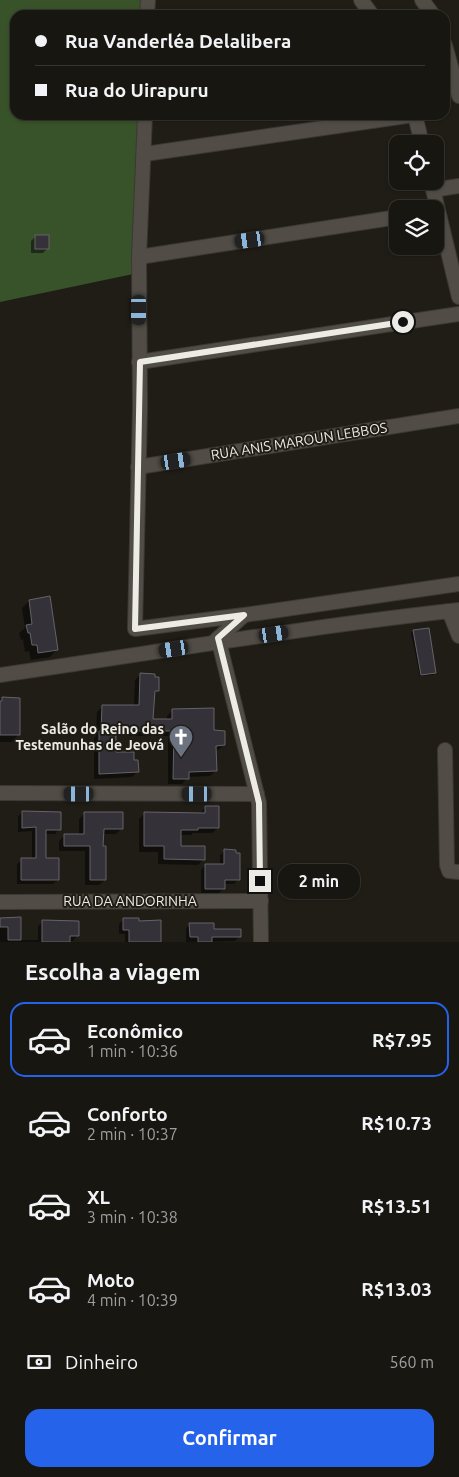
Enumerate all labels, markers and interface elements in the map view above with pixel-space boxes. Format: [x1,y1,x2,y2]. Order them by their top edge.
text: Rua Vanderléa Delalibera [65,30,291,52]
text: Rua do Uirapuru [65,79,209,101]
map controls [389,135,444,255]
button: locate [389,135,444,190]
button: layers [389,200,444,255]
car [234,230,265,250]
car [131,295,146,325]
route start [392,311,414,333]
street label: RUA ANIS MAROUN LEBBOS [210,419,388,463]
car [160,451,191,471]
car [258,624,289,644]
car [158,639,189,659]
place label: Salão do Reino das Testemunhas de Jeová [15,721,164,753]
church icon: Salão do Reino das Testemunhas de Jeová [168,724,194,758]
car [64,787,94,802]
car [182,787,212,802]
callout: 2 min [278,864,360,898]
route end [249,870,271,892]
text: 2 min [299,872,339,890]
street label: RUA DA ANDORINHA [63,893,197,909]
text: Escolha a viagem [25,959,200,984]
icon: car [27,1017,72,1062]
text: Econômico [87,1020,183,1042]
text: R$7.95 [372,1029,432,1051]
text: 1 min · 10:36 [87,1042,178,1060]
icon: car [27,1100,72,1145]
text: Conforto [87,1103,168,1125]
text: R$10.73 [361,1112,432,1134]
text: 2 min · 10:37 [87,1125,178,1143]
icon: car [27,1183,72,1228]
text: XL [87,1186,110,1208]
text: R$13.51 [361,1195,432,1217]
text: 3 min · 10:38 [87,1208,178,1226]
icon: car [27,1266,72,1311]
text: Moto [87,1269,135,1291]
text: R$13.03 [361,1278,432,1300]
text: 4 min · 10:39 [87,1291,178,1309]
icon: cash [25,1348,53,1376]
text: Dinheiro [65,1351,138,1373]
text: 560 m [389,1353,434,1371]
button: Confirmar [25,1409,434,1467]

